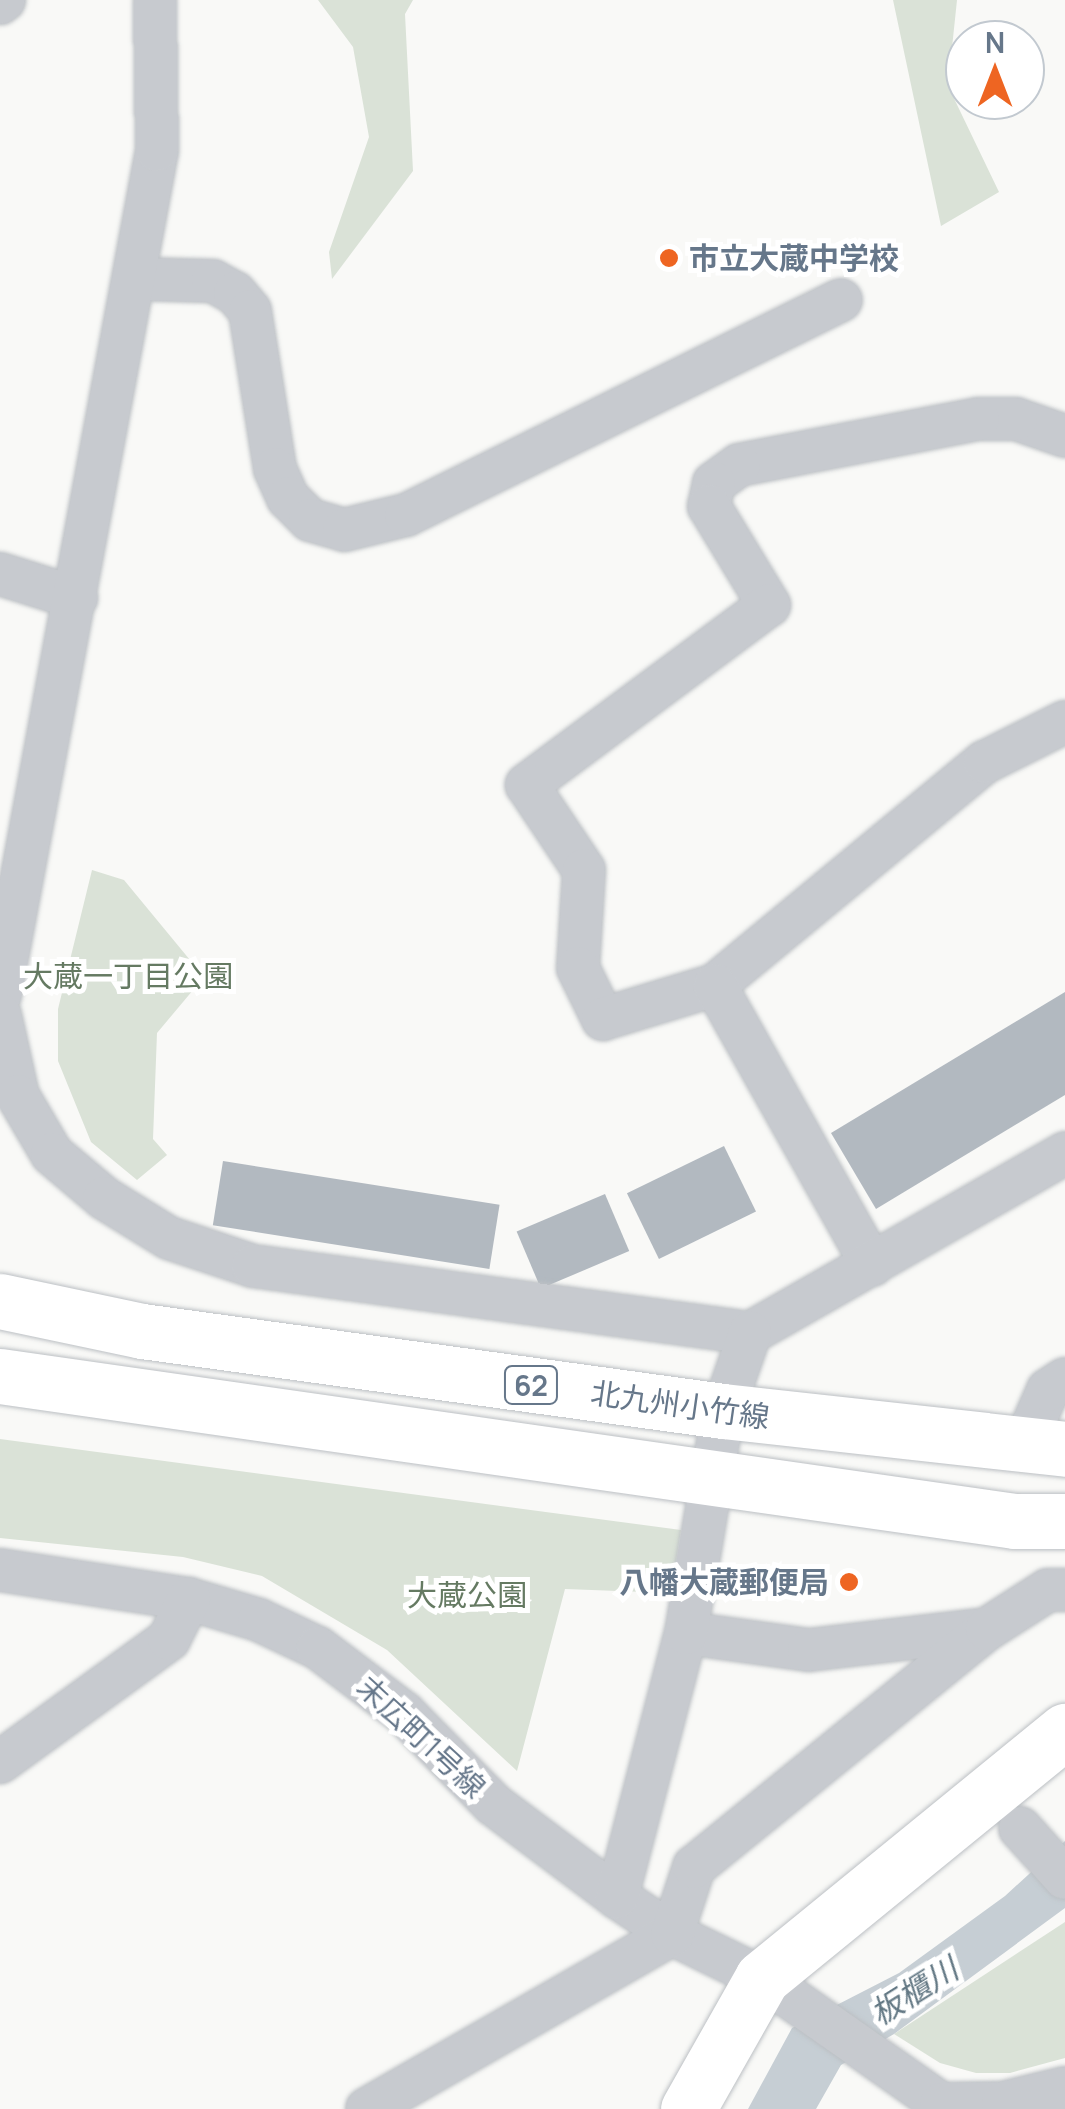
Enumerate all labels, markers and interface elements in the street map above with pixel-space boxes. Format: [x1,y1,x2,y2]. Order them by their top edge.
north arrow [945,20,1045,120]
text: N [985,23,1005,61]
place label: 市立大蔵中学校 [689,240,899,276]
marker: 市立大蔵中学校 [658,247,680,269]
park label: 大蔵一丁目公園 [23,958,233,994]
road number: 62 [504,1362,558,1408]
street label: 北九州小竹線 [588,1375,772,1435]
place label: 八幡大蔵郵便局 [619,1564,829,1600]
marker: 八幡大蔵郵便局 [838,1571,860,1593]
park label: 大蔵公園 [407,1577,527,1613]
street label: 末広町1号線 [350,1669,492,1805]
water label: 板櫃川 [863,1949,965,2033]

